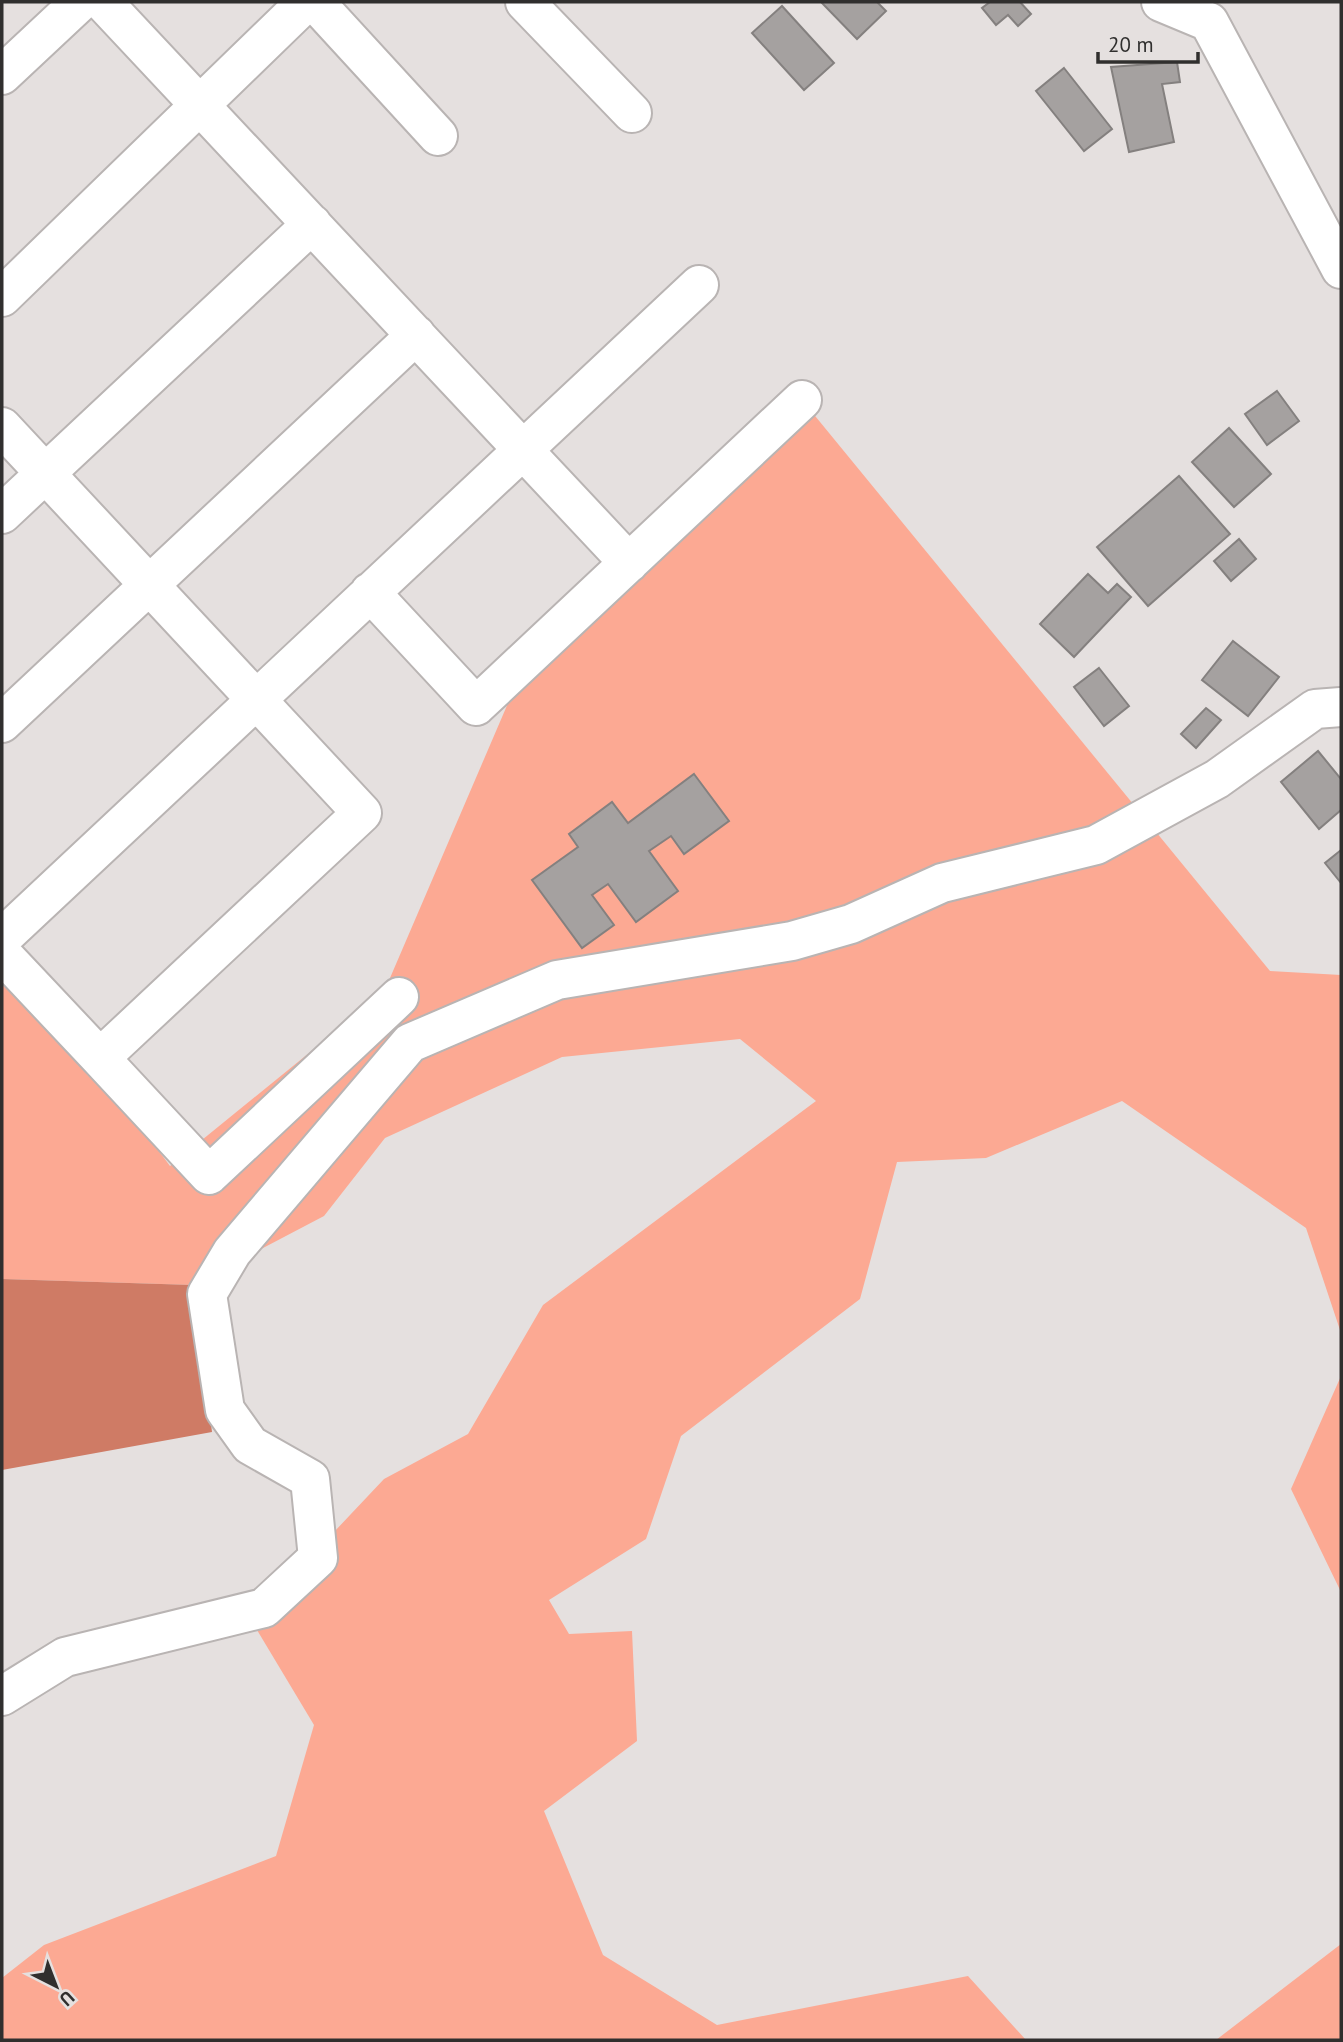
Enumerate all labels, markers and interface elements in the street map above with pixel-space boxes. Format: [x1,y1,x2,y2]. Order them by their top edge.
scale bar [1098,21,1198,65]
text: 20 m [1108,31,1154,58]
north arrow [21,1951,91,2021]
text: U [55,1986,80,2012]

